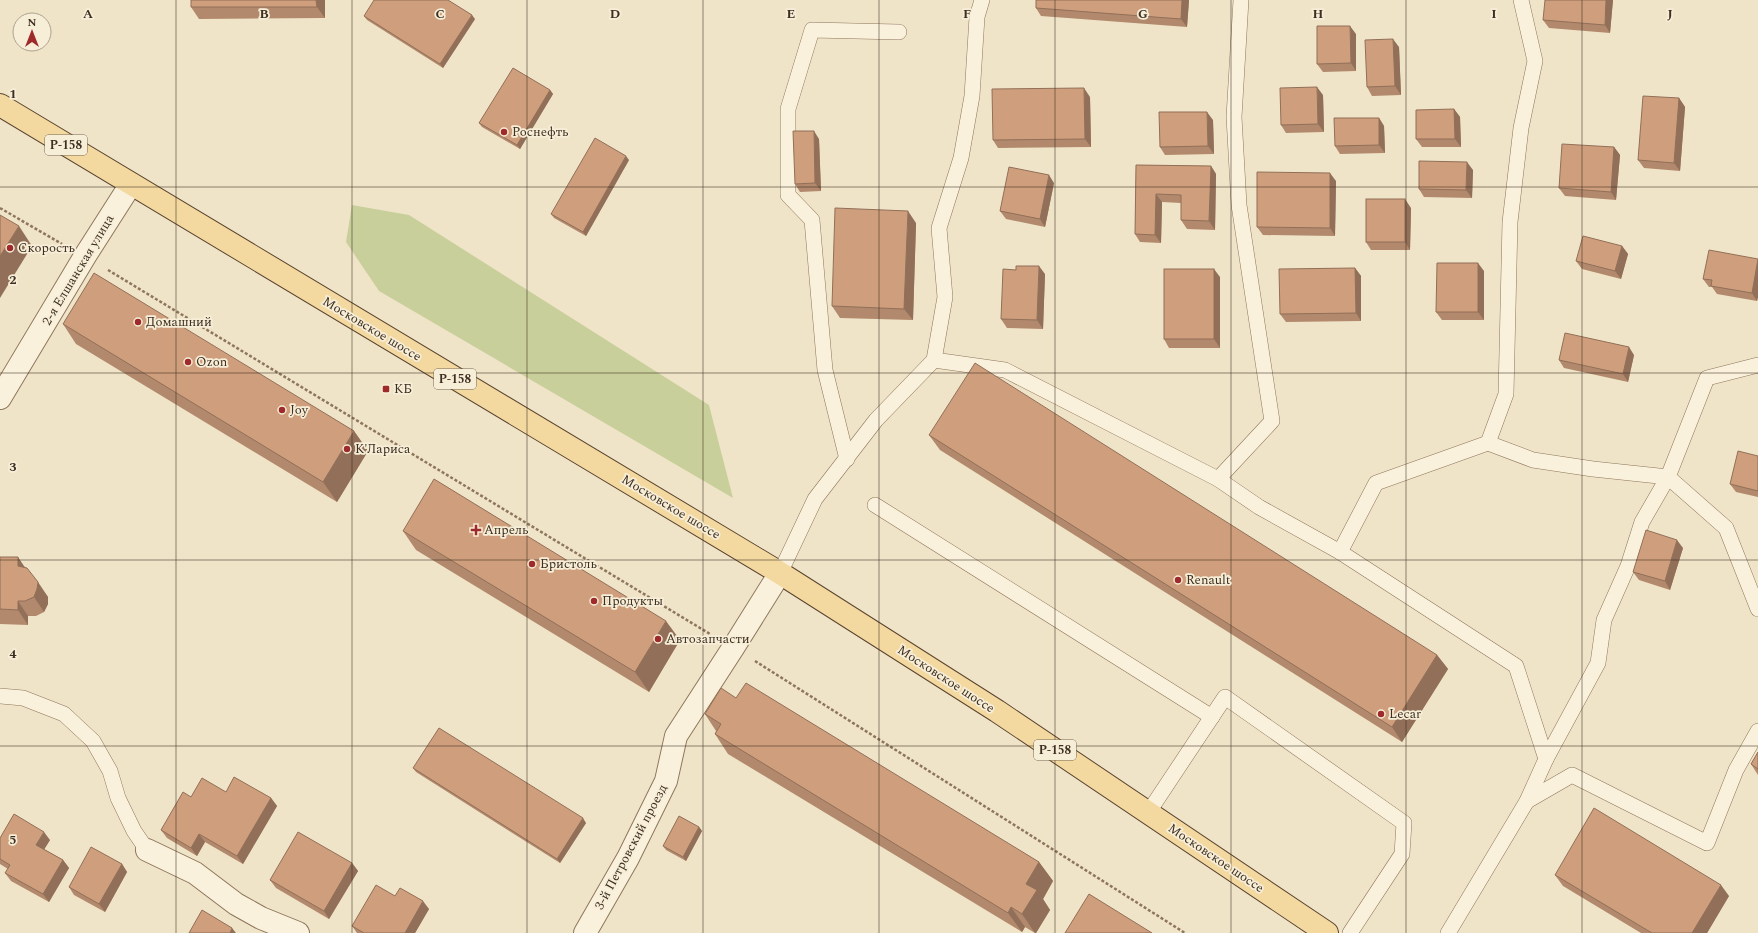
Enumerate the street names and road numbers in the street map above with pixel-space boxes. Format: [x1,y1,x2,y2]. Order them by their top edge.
road number: Р-158 [45,135,87,155]
street label: 2-я Елшанская улица [37,210,119,329]
street label: Московское шоссе [319,291,425,367]
road number: Р-158 [434,369,476,389]
street label: Московское шоссе [618,469,724,545]
street label: Московское шоссе [893,640,999,718]
road number: Р-158 [1034,740,1076,760]
street label: 3-й Петровский проезд [589,781,673,913]
street label: Московское шоссе [1164,818,1268,898]

